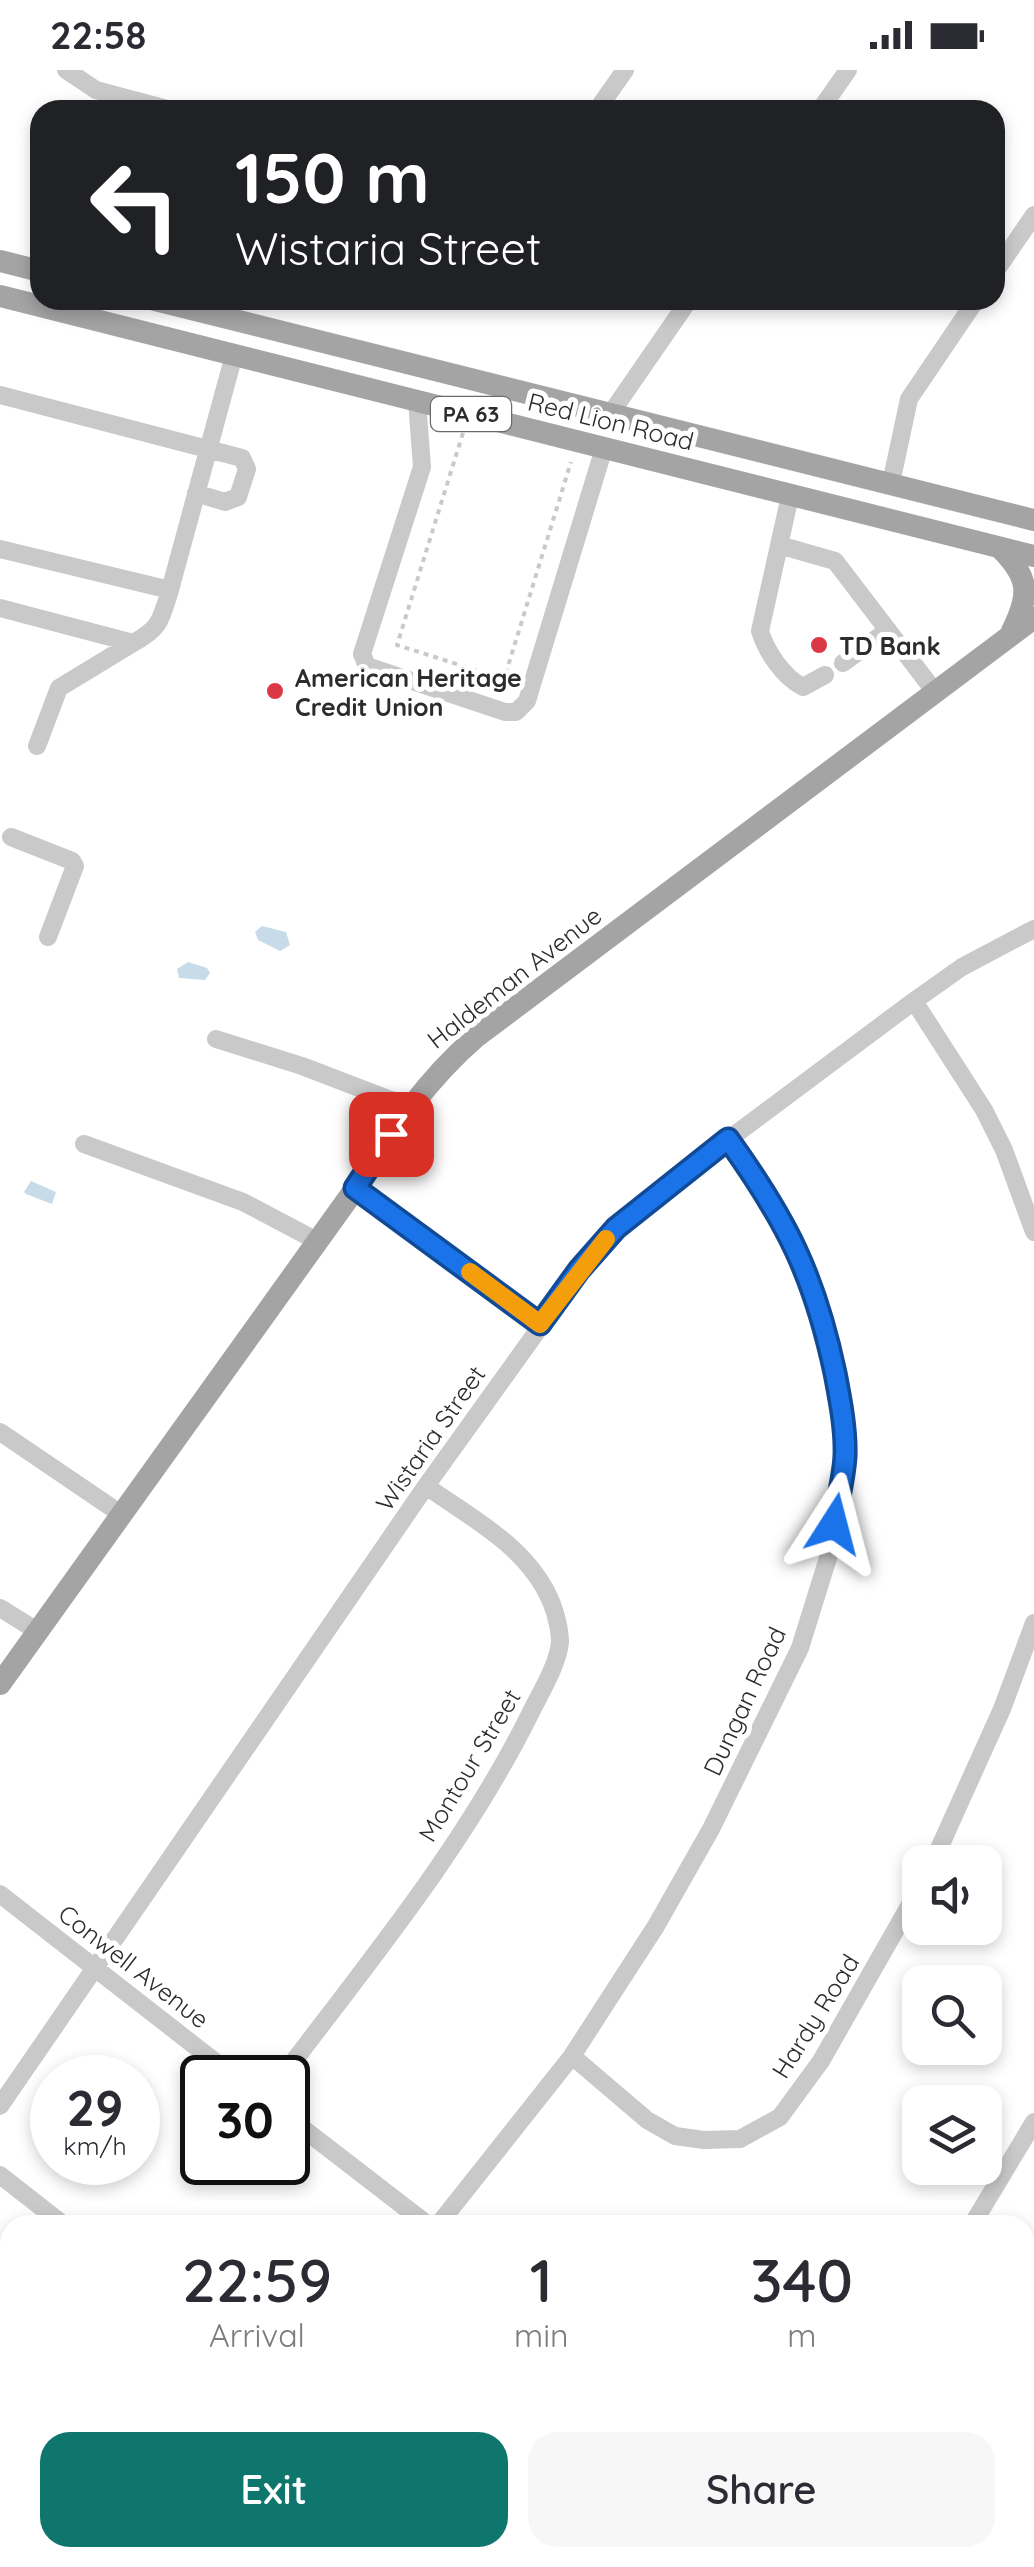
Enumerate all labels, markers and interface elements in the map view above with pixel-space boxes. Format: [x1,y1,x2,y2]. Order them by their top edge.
text: 22:58 [50,11,146,59]
text: 150 m [235,133,430,221]
icon: left [70,140,200,270]
text: Wistaria Street [235,220,541,276]
street label: Red Lion Road [525,385,697,457]
road number: PA 63 [431,397,511,431]
place label: TD Bank [839,630,941,661]
marker: TD Bank [808,634,830,656]
place label: American Heritage Credit Union [295,662,522,722]
marker: American Heritage Credit Union [264,680,286,702]
street label: Haldeman Avenue [421,899,607,1055]
pin [349,1092,434,1177]
icon: arrive [364,1107,419,1162]
street label: Wistaria Street [369,1359,491,1517]
position arrow [782,1472,886,1576]
street label: Dungan Road [696,1622,792,1780]
street label: Montour Street [411,1683,527,1847]
map controls [902,1845,1002,2185]
button: sound [902,1845,1002,1945]
street label: Conwell Avenue [52,1898,216,2034]
street label: Hardy Road [765,1948,865,2084]
button: search [902,1965,1002,2065]
speed limit sign: 30 [180,2055,310,2185]
text: 29 [67,2076,123,2139]
button: layers [902,2085,1002,2185]
text: km/h [63,2130,127,2161]
text: 22:59 [182,2242,332,2317]
text: 1 [530,2242,553,2317]
text: 340 [750,2242,853,2317]
text: Arrival [209,2315,305,2355]
text: min [514,2315,569,2355]
text: m [787,2315,816,2355]
button: Exit [40,2432,508,2547]
button: Share [528,2432,995,2547]

